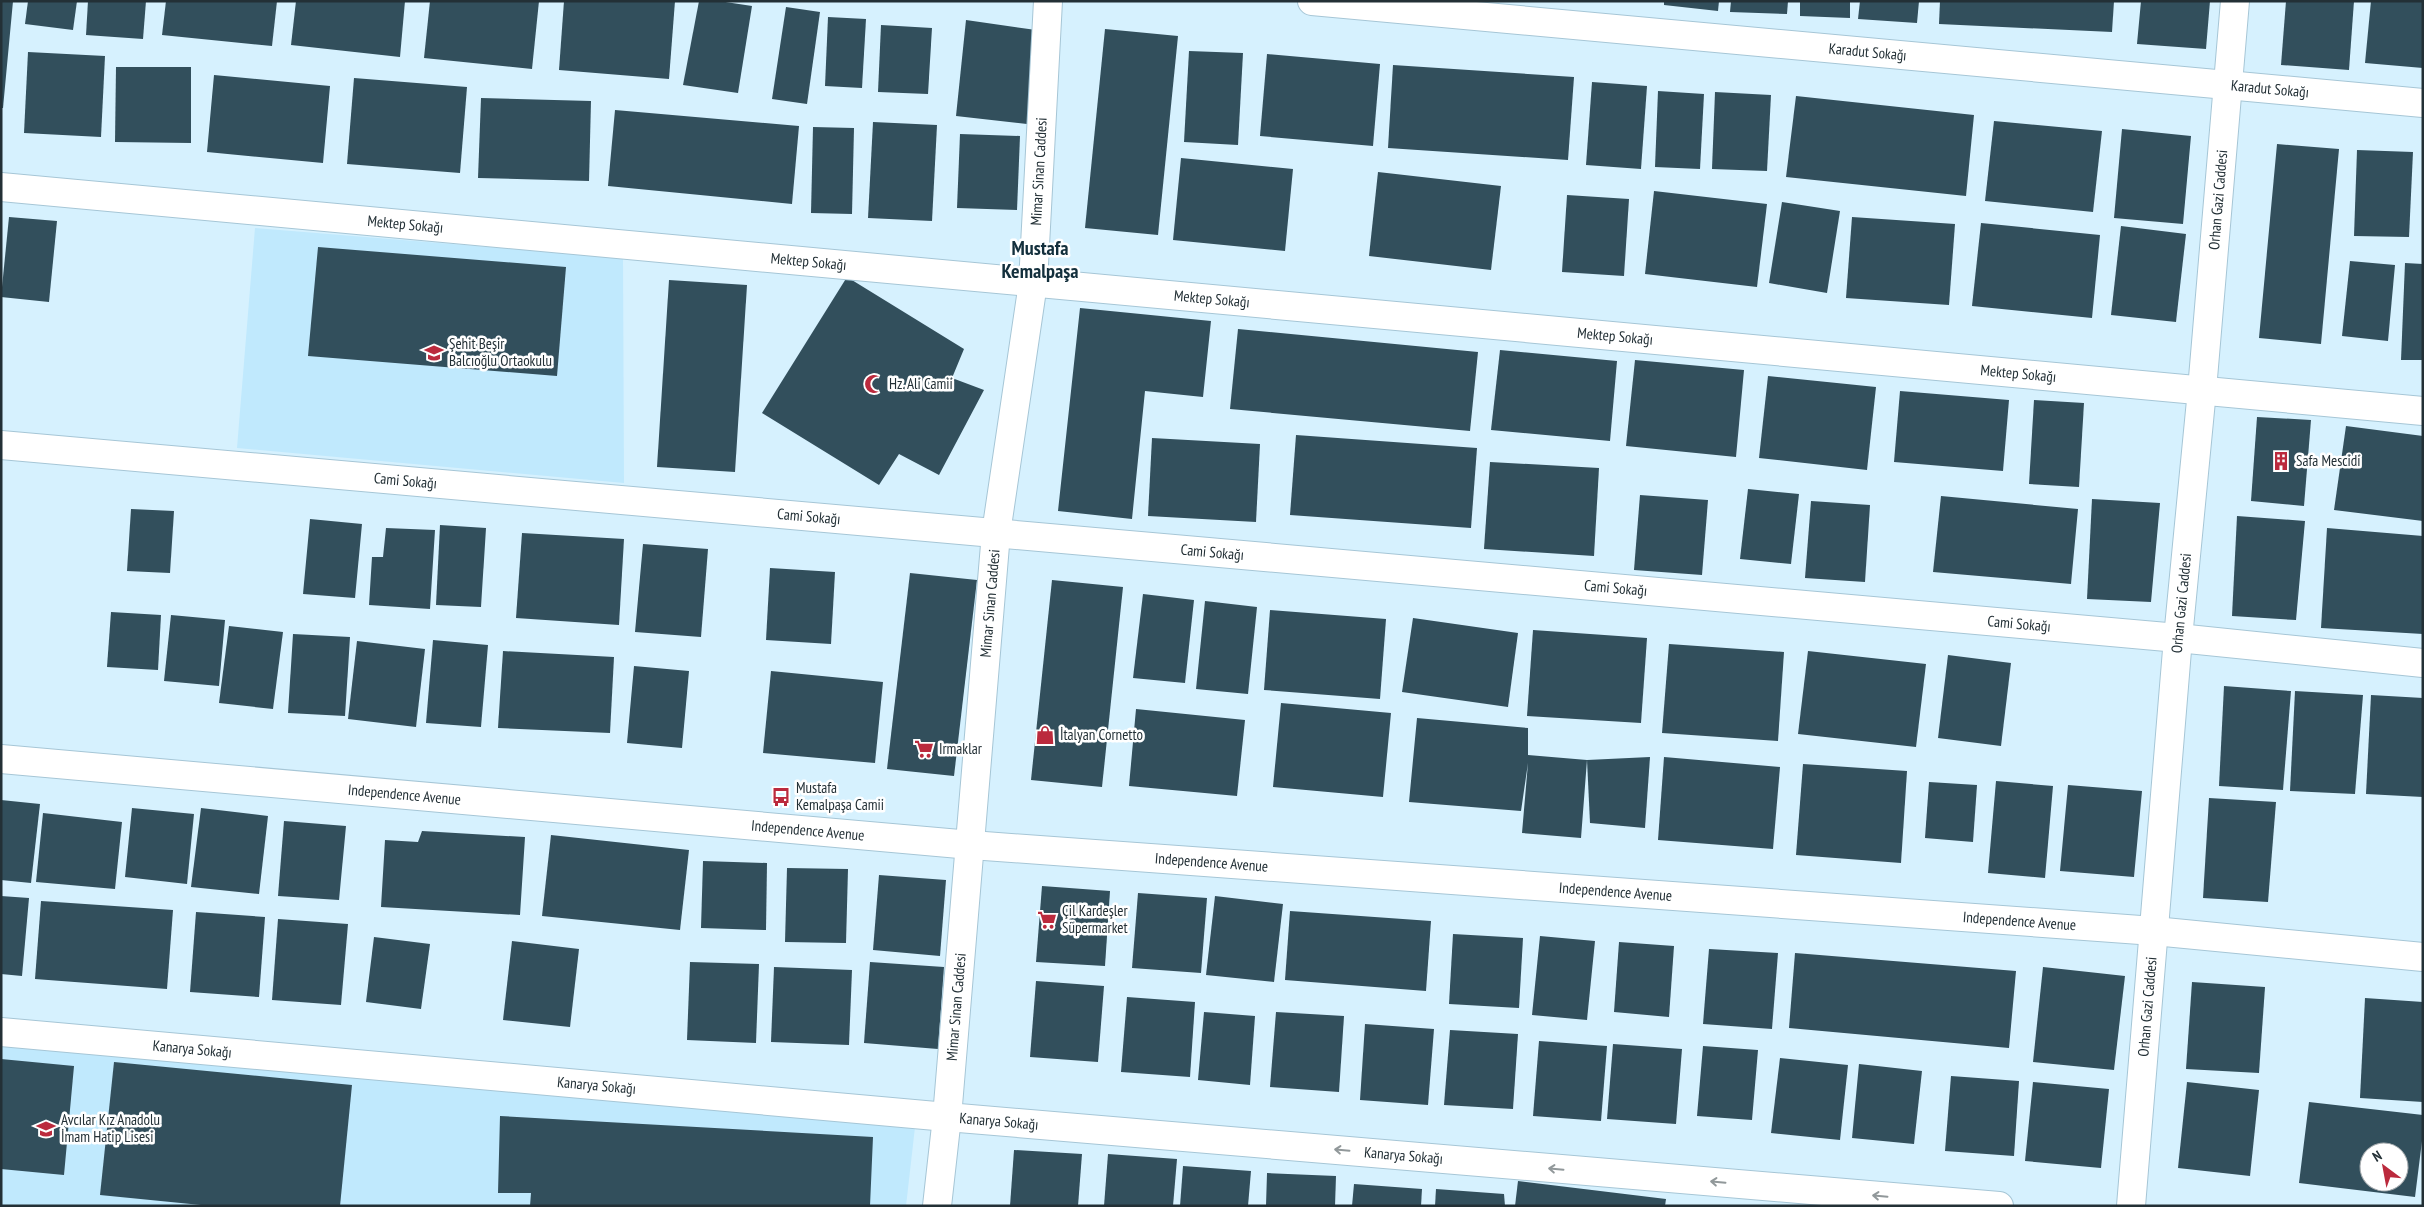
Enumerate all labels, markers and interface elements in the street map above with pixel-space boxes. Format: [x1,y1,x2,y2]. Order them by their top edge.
street label: Karadut Sokağı [1828,38,1907,65]
street label: Karadut Sokağı [2230,75,2310,101]
street label: Mimar Sinan Caddesi [1026,117,1051,226]
street label: Orhan Gazi Caddesi [2204,149,2231,251]
street label: Mektep Sokağı [367,211,444,237]
district label: Mustafa Kemalpaşa [1002,235,1078,284]
street label: Mektep Sokağı [770,248,847,274]
street label: Mektep Sokağı [1173,286,1251,311]
street label: Mektep Sokağı [1576,323,1654,349]
place label: Şehit Beşir Balcıoğlu Ortaokulu [449,334,552,370]
school or university icon: Şehit Beşir Balcıoğlu Ortaokulu [423,342,445,364]
street label: Mektep Sokağı [1980,360,2057,386]
mosque icon: Hz. Ali Camii [863,373,885,395]
place label: Hz. Ali Camii [889,374,953,393]
building icon: Safa Mescidi [2270,450,2292,472]
place label: Safa Mescidi [2296,451,2361,470]
street label: Cami Sokağı [373,468,438,493]
street label: Cami Sokağı [776,504,841,528]
street label: Cami Sokağı [1180,540,1245,564]
street label: Mimar Sinan Caddesi [976,549,1004,658]
street label: Orhan Gazi Caddesi [2167,552,2195,654]
street label: Cami Sokağı [1583,575,1648,600]
street label: Cami Sokağı [1987,611,2052,636]
shop icon: İtalyan Cornetto [1034,724,1056,746]
place label: İtalyan Cornetto [1060,725,1143,744]
supermarket icon: Irmaklar [913,738,935,760]
place label: Irmaklar [939,739,983,758]
place label: Mustafa Kemalpaşa Camii [796,778,884,814]
street label: Independence Avenue [347,780,462,809]
bus stop icon: Mustafa Kemalpaşa Camii [770,786,792,808]
street label: Independence Avenue [751,816,865,845]
street label: Independence Avenue [1154,848,1269,876]
street label: Independence Avenue [1558,878,1673,905]
place label: Çil Kardeşler Süpermarket [1062,901,1128,937]
street label: Independence Avenue [1962,907,2077,934]
supermarket icon: Çil Kardeşler Süpermarket [1036,909,1058,931]
street label: Mimar Sinan Caddesi [942,952,970,1062]
street label: Orhan Gazi Caddesi [2133,956,2161,1057]
street label: Kanarya Sokağı [152,1036,233,1062]
street label: Kanarya Sokağı [556,1072,637,1098]
street label: Kanarya Sokağı [959,1108,1039,1134]
place label: Avcılar Kız Anadolu İmam Hatip Lisesi [61,1110,160,1146]
school or university icon: Avcılar Kız Anadolu İmam Hatip Lisesi [35,1118,57,1140]
street label: Kanarya Sokağı [1363,1142,1444,1168]
north arrow [2359,1142,2409,1192]
one-way arrow [1335,1146,1351,1155]
text: N [2369,1146,2385,1166]
one-way arrow [1549,1164,1565,1173]
one-way arrow [1711,1177,1727,1187]
one-way arrow [1873,1191,1889,1201]

